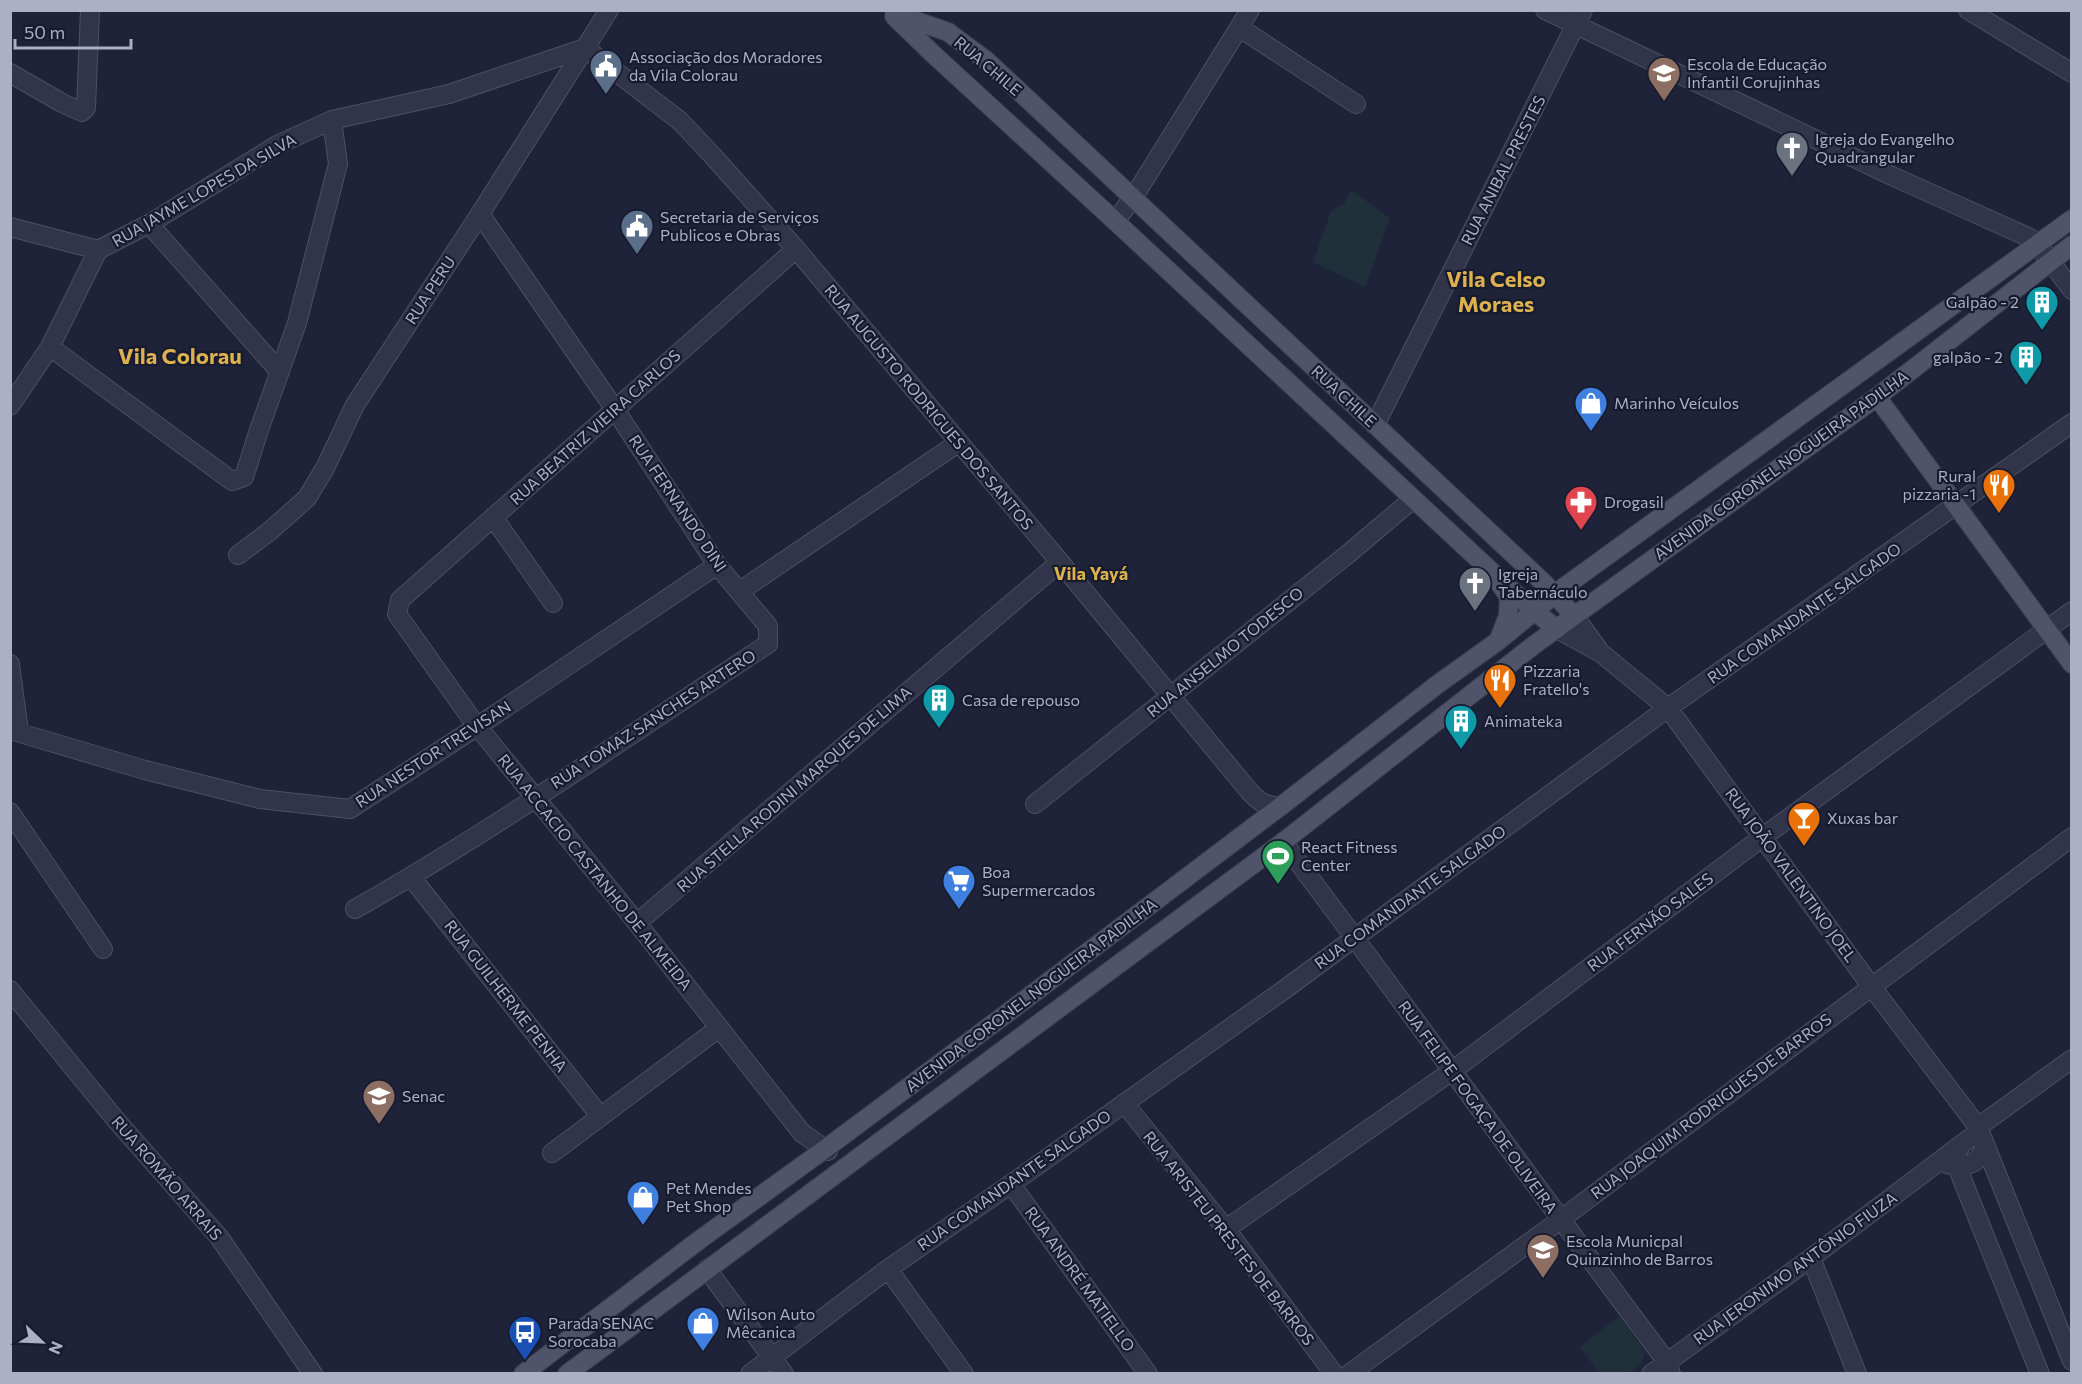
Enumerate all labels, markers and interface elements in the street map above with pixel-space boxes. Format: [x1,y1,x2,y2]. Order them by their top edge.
scale bar [15,12,130,50]
text: 50 m [24,21,65,43]
street label: RUA CHILE [951,32,1026,99]
place label: Associação dos Moradores da Vila Colorau [629,47,822,84]
public building icon: Associação dos Moradores da Vila Colorau [588,48,624,95]
place label: Escola de Educação Infantil Corujinhas [1687,54,1827,91]
school or university icon: Escola de Educação Infantil Corujinhas [1646,55,1682,102]
street label: RUA ANIBAL PRESTES [1457,92,1549,248]
street label: RUA JAYME LOPES DA SILVA [108,129,299,250]
place label: Igreja do Evangelho Quadrangular [1815,129,1955,166]
church icon: Igreja do Evangelho Quadrangular [1774,130,1810,177]
place label: Secretaria de Serviços Publicos e Obras [660,207,819,244]
public building icon: Secretaria de Serviços Publicos e Obras [619,208,655,255]
street label: RUA PERU [401,252,459,327]
district label: Vila Celso Moraes [1446,265,1546,317]
street label: RUA AUGUSTO RODRIGUES DOS SANTOS [821,280,1038,533]
building icon: Galpão - 2 [2024,284,2060,331]
place label: Galpão - 2 [1946,292,2019,311]
building icon: galpão - 2 [2008,339,2044,386]
district label: Vila Colorau [118,342,242,369]
street label: RUA BEATRIZ VIEIRA CARLOS [506,345,684,508]
place label: galpão - 2 [1933,347,2003,366]
street label: RUA CHILE [1308,361,1381,430]
street label: AVENIDA CORONEL NOGUEIRA PADILHA [1650,366,1912,563]
shop icon: Marinho Veículos [1573,385,1609,432]
place label: Marinho Veículos [1614,393,1739,412]
street label: RUA FERNANDO DINI [626,431,731,575]
place label: Rural pizzaria -1 [1903,466,1976,503]
restaurant icon: Rural pizzaria -1 [1981,467,2017,514]
pharmacy icon: Drogasil [1563,484,1599,531]
place label: Drogasil [1604,492,1664,511]
street label: RUA COMANDANTE SALGADO [1703,538,1904,687]
district label: Vila Yayá [1054,562,1128,584]
place label: Igreja Tabernáculo [1498,564,1587,601]
church icon: Igreja Tabernáculo [1457,565,1493,612]
street label: RUA ANSELMO TODESCO [1143,583,1307,721]
street label: RUA TOMAZ SANCHES ARTERO [547,645,759,792]
place label: Pizzaria Fratello's [1523,661,1590,698]
restaurant icon: Pizzaria Fratello's [1482,662,1518,709]
street label: RUA STELLA RODINI MARQUES DE LIMA [673,682,915,896]
building icon: Casa de repouso [921,682,957,729]
place label: Casa de repouso [962,690,1080,709]
street label: RUA NESTOR TREVISAN [351,696,514,811]
building icon: Animateka [1443,703,1479,750]
place label: Animateka [1484,711,1563,730]
street label: RUA ACCACIO CASTANHO DE ALMEIDA [494,750,696,993]
street label: RUA JOÃO VALENTINO JOEL [1722,784,1861,965]
bar icon: Xuxas bar [1786,800,1822,847]
place label: Xuxas bar [1827,808,1899,827]
street label: RUA COMANDANTE SALGADO [1310,821,1509,972]
place label: React Fitness Center [1301,837,1398,874]
sports icon: React Fitness Center [1260,838,1296,885]
place label: Boa Supermercados [982,862,1095,899]
supermarket icon: Boa Supermercados [941,863,977,910]
street label: RUA FERNÃO SALES [1583,868,1716,975]
street label: AVENIDA CORONEL NOGUEIRA PADILHA [901,894,1160,1095]
street label: RUA GUILHERME PENHA [441,916,572,1075]
street label: RUA FELIPE FOGAÇA DE OLIVEIRA [1395,997,1562,1217]
street label: RUA JOAQUIM RODRIGUES DE BARROS [1587,1009,1835,1202]
school or university icon: Senac [361,1078,397,1125]
place label: Senac [402,1086,445,1105]
street label: RUA COMANDANTE SALGADO [913,1105,1114,1254]
street label: RUA ROMÃO ARRAIS [108,1112,226,1244]
street label: RUA ARISTEU PRESTES DE BARROS [1140,1127,1319,1349]
place label: Pet Mendes Pet Shop [666,1178,752,1215]
shop icon: Pet Mendes Pet Shop [625,1179,661,1226]
street label: RUA JERONIMO ANTÔNIO FIUZA [1689,1187,1900,1348]
street label: RUA ANDRÉ MATIELLO [1022,1203,1139,1355]
place label: Escola Municpal Quinzinho de Barros [1566,1231,1713,1268]
school or university icon: Escola Municpal Quinzinho de Barros [1525,1232,1561,1279]
place label: Wilson Auto Mêcanica [726,1304,815,1341]
shop icon: Wilson Auto Mêcanica [685,1305,721,1352]
north arrow [12,1312,72,1372]
place label: Parada SENAC Sorocaba [548,1313,654,1350]
bus stop icon: Parada SENAC Sorocaba [507,1314,543,1361]
text: N [45,1339,67,1357]

